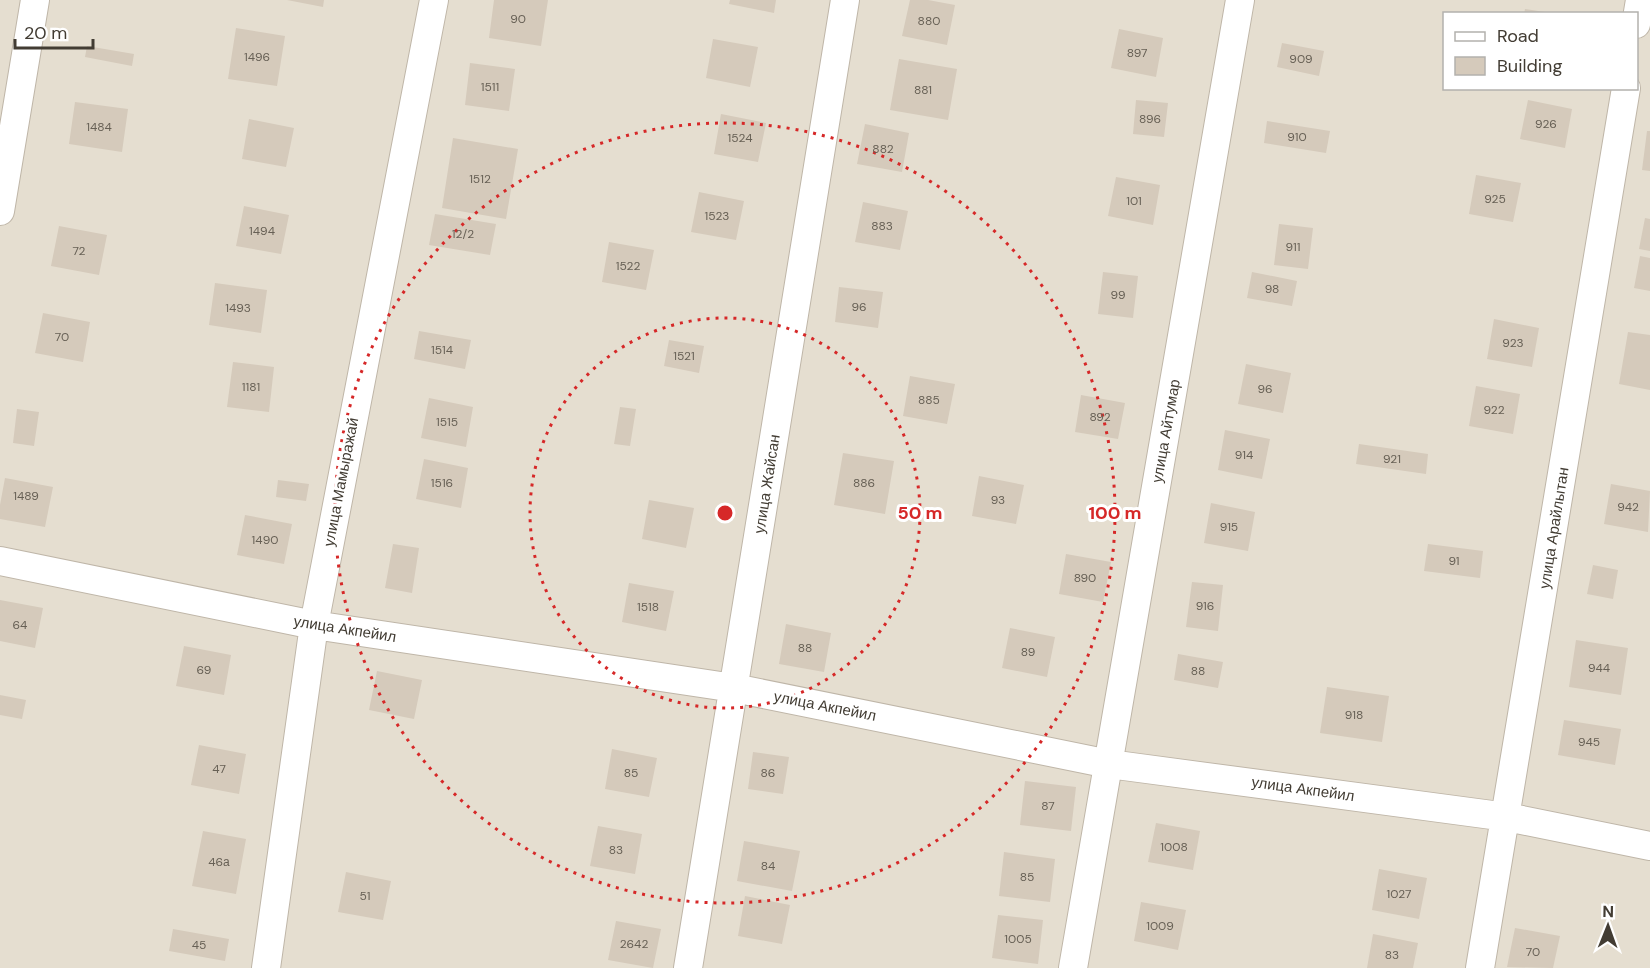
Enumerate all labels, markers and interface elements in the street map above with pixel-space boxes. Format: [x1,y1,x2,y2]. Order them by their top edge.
house number: 90 [510,11,526,27]
scale bar [15,12,93,50]
legend [1443,12,1638,90]
house number: 880 [918,13,940,29]
text: 20 m [24,21,67,45]
text: Road [1497,24,1539,48]
house number: 897 [1127,45,1147,61]
house number: 1496 [244,49,270,65]
house number: 909 [1289,51,1313,67]
text: Building [1497,54,1562,78]
house number: 1511 [481,79,499,95]
house number: 881 [914,82,932,98]
house number: 896 [1139,111,1161,127]
house number: 926 [1535,116,1557,132]
house number: 1484 [86,119,112,135]
house number: 910 [1287,129,1307,145]
house number: 1524 [728,130,752,146]
house number: 882 [872,141,894,157]
house number: 1512 [469,171,491,187]
house number: 925 [1484,191,1506,207]
house number: 101 [1126,193,1142,209]
house number: 1523 [705,208,729,224]
house number: 883 [871,218,893,234]
house number: 1494 [249,223,275,239]
house number: 12/2 [452,226,474,242]
house number: 911 [1286,239,1300,255]
house number: 72 [72,243,86,259]
house number: 1522 [616,258,640,274]
house number: 98 [1265,281,1279,297]
house number: 99 [1110,287,1126,303]
house number: 96 [851,299,867,315]
house number: 1493 [225,300,251,316]
house number: 70 [55,329,69,345]
house number: 923 [1502,335,1524,351]
house number: 1514 [431,342,453,358]
house number: 1521 [673,348,695,364]
street label: улица Айтумар [1147,378,1185,484]
house number: 1181 [242,379,260,395]
house number: 96 [1257,381,1273,397]
house number: 885 [918,392,940,408]
house number: 922 [1483,402,1505,418]
house number: 892 [1089,409,1111,425]
house number: 1515 [436,414,458,430]
street label: улица Мамыражай [319,416,363,548]
street label: улица Жайсан [749,433,785,535]
house number: 914 [1235,447,1253,463]
house number: 921 [1383,451,1401,467]
street label: улица Арайлытан [1534,466,1574,590]
house number: 1516 [431,475,453,491]
house number: 886 [853,475,875,491]
house number: 1489 [13,488,39,504]
house number: 93 [991,492,1005,508]
house number: 942 [1617,499,1639,515]
text: 50 m [897,501,943,525]
text: 100 m [1088,501,1142,525]
centre of rings [715,503,735,523]
house number: 915 [1220,519,1238,535]
house number: 1490 [252,532,278,548]
house number: 91 [1448,553,1460,569]
house number: 890 [1074,570,1096,586]
house number: 916 [1196,598,1214,614]
house number: 1518 [637,599,659,615]
street label: улица Акпейил [292,611,398,647]
house number: 64 [13,617,27,633]
house number: 88 [798,640,812,656]
house number: 89 [1021,644,1035,660]
house number: 944 [1588,660,1610,676]
house number: 69 [197,662,211,678]
house number: 88 [1191,663,1205,679]
street label: улица Акпейил [772,686,878,726]
house number: 918 [1345,707,1363,723]
house number: 945 [1578,734,1600,750]
house number: 47 [212,761,226,777]
house number: 85 [624,765,638,781]
house number: 86 [761,765,775,781]
street label: улица Акпейил [1250,772,1356,806]
house number: 87 [1041,798,1055,814]
house number: 1008 [1160,839,1188,855]
house number: 83 [609,842,623,858]
house number: 46а [208,854,230,870]
house number: 84 [761,858,775,874]
house number: 85 [1020,869,1034,885]
house number: 1027 [1387,886,1411,902]
house number: 51 [359,888,371,904]
north arrow [1578,896,1638,956]
text: N [1602,901,1614,922]
house number: 1009 [1146,918,1174,934]
house number: 1005 [1004,931,1032,947]
house number: 2642 [620,936,648,952]
house number: 45 [192,937,206,953]
house number: 70 [1526,944,1540,960]
house number: 83 [1385,947,1399,963]

